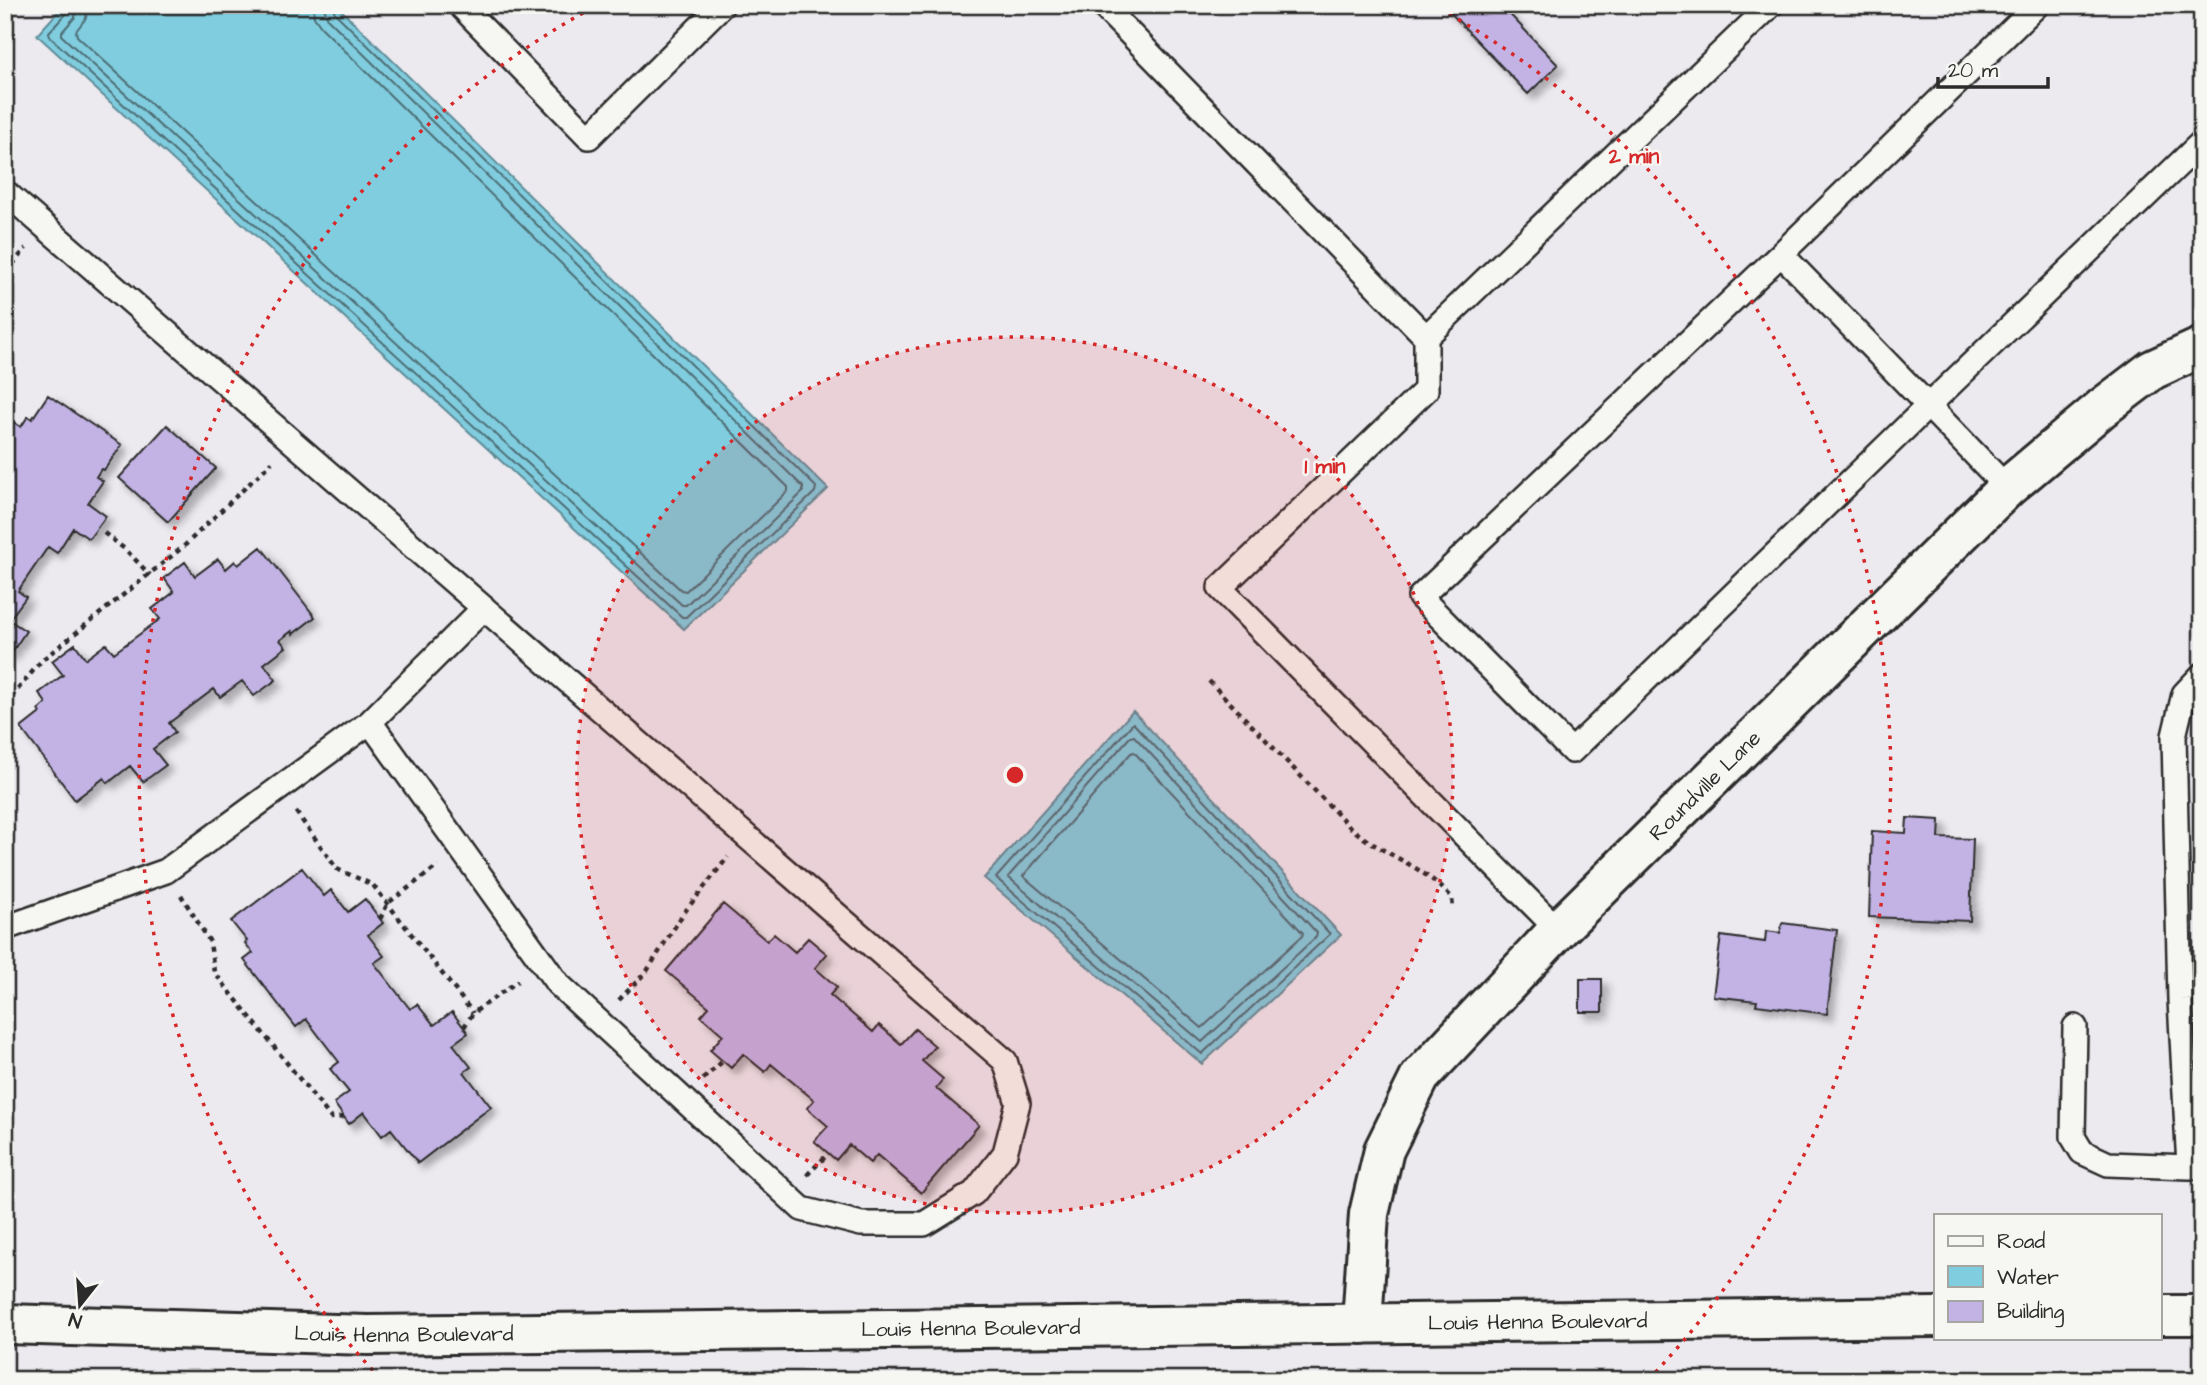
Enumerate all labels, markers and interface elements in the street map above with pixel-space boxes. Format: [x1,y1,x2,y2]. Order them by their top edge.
scale bar [1938,46,2048,90]
text: 20 m [1948,56,1999,85]
text: 2 min [1608,142,1660,171]
text: 1 min [1304,452,1346,481]
street label: Roundville Lane [1643,724,1767,847]
centre of rings [1003,763,1027,787]
legend [1934,1214,2162,1340]
text: Road [1997,1227,2045,1256]
text: Water [1997,1263,2059,1292]
north arrow [46,1270,116,1340]
text: Building [1997,1297,2065,1328]
text: N [66,1305,85,1334]
street label: Louis Henna Boulevard [1428,1306,1648,1338]
street label: Louis Henna Boulevard [861,1313,1081,1344]
street label: Louis Henna Boulevard [294,1319,514,1350]

